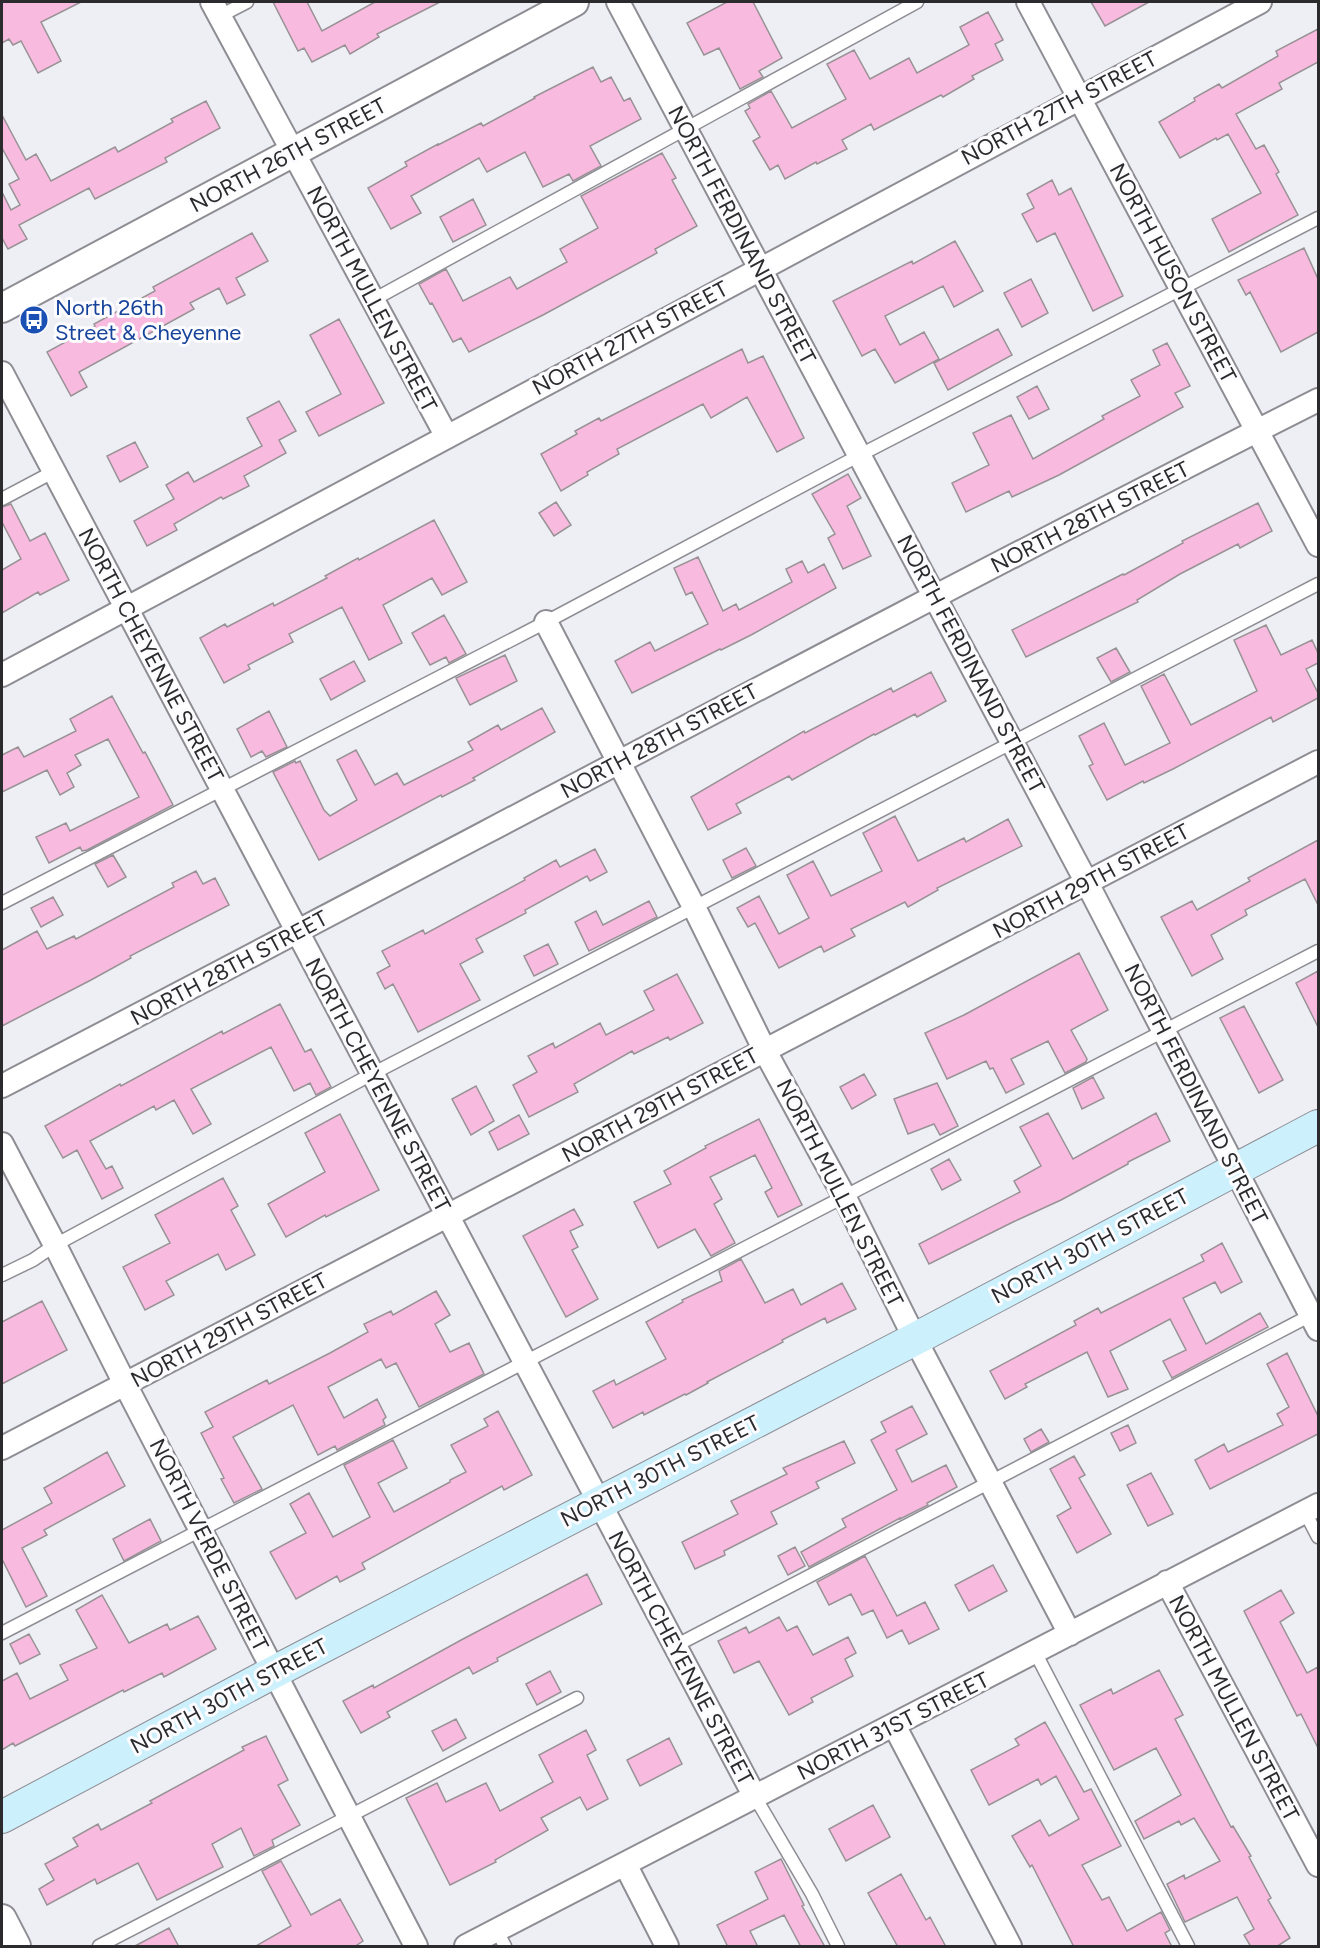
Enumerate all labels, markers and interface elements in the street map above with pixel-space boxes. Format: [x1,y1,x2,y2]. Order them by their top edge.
street label: NORTH 27TH STREET [957,45,1161,171]
street label: NORTH 26TH STREET [185,92,391,218]
street label: NORTH FERDINAND STREET [662,101,822,369]
street label: NORTH HUSON STREET [1104,159,1242,387]
street label: NORTH MULLEN STREET [301,181,443,417]
street label: NORTH 27TH STREET [528,275,732,401]
place label: North 26th Street & Cheyenne [55,294,241,346]
bus stop icon: North 26th Street & Cheyenne [18,304,50,336]
street label: NORTH 28TH STREET [986,455,1194,579]
street label: NORTH CHEYENNE STREET [72,523,230,787]
street label: NORTH FERDINAND STREET [891,530,1051,798]
street label: NORTH 28TH STREET [556,678,762,804]
street label: NORTH 29TH STREET [988,818,1194,944]
street label: NORTH 28TH STREET [126,905,332,1031]
street label: NORTH CHEYENNE STREET [299,953,457,1217]
street label: NORTH FERDINAND STREET [1118,959,1274,1229]
street label: NORTH 29TH STREET [557,1042,763,1168]
street label: NORTH MULLEN STREET [771,1075,909,1311]
street label: NORTH 30TH STREET [987,1183,1193,1309]
street label: NORTH 29TH STREET [126,1267,332,1393]
street label: NORTH 30TH STREET [556,1409,764,1533]
street label: NORTH VERDE STREET [144,1434,274,1656]
street label: NORTH CHEYENNE STREET [602,1526,760,1790]
street label: NORTH MULLEN STREET [1163,1590,1305,1826]
street label: NORTH 30TH STREET [126,1633,332,1759]
street label: NORTH 31ST STREET [793,1666,993,1786]

